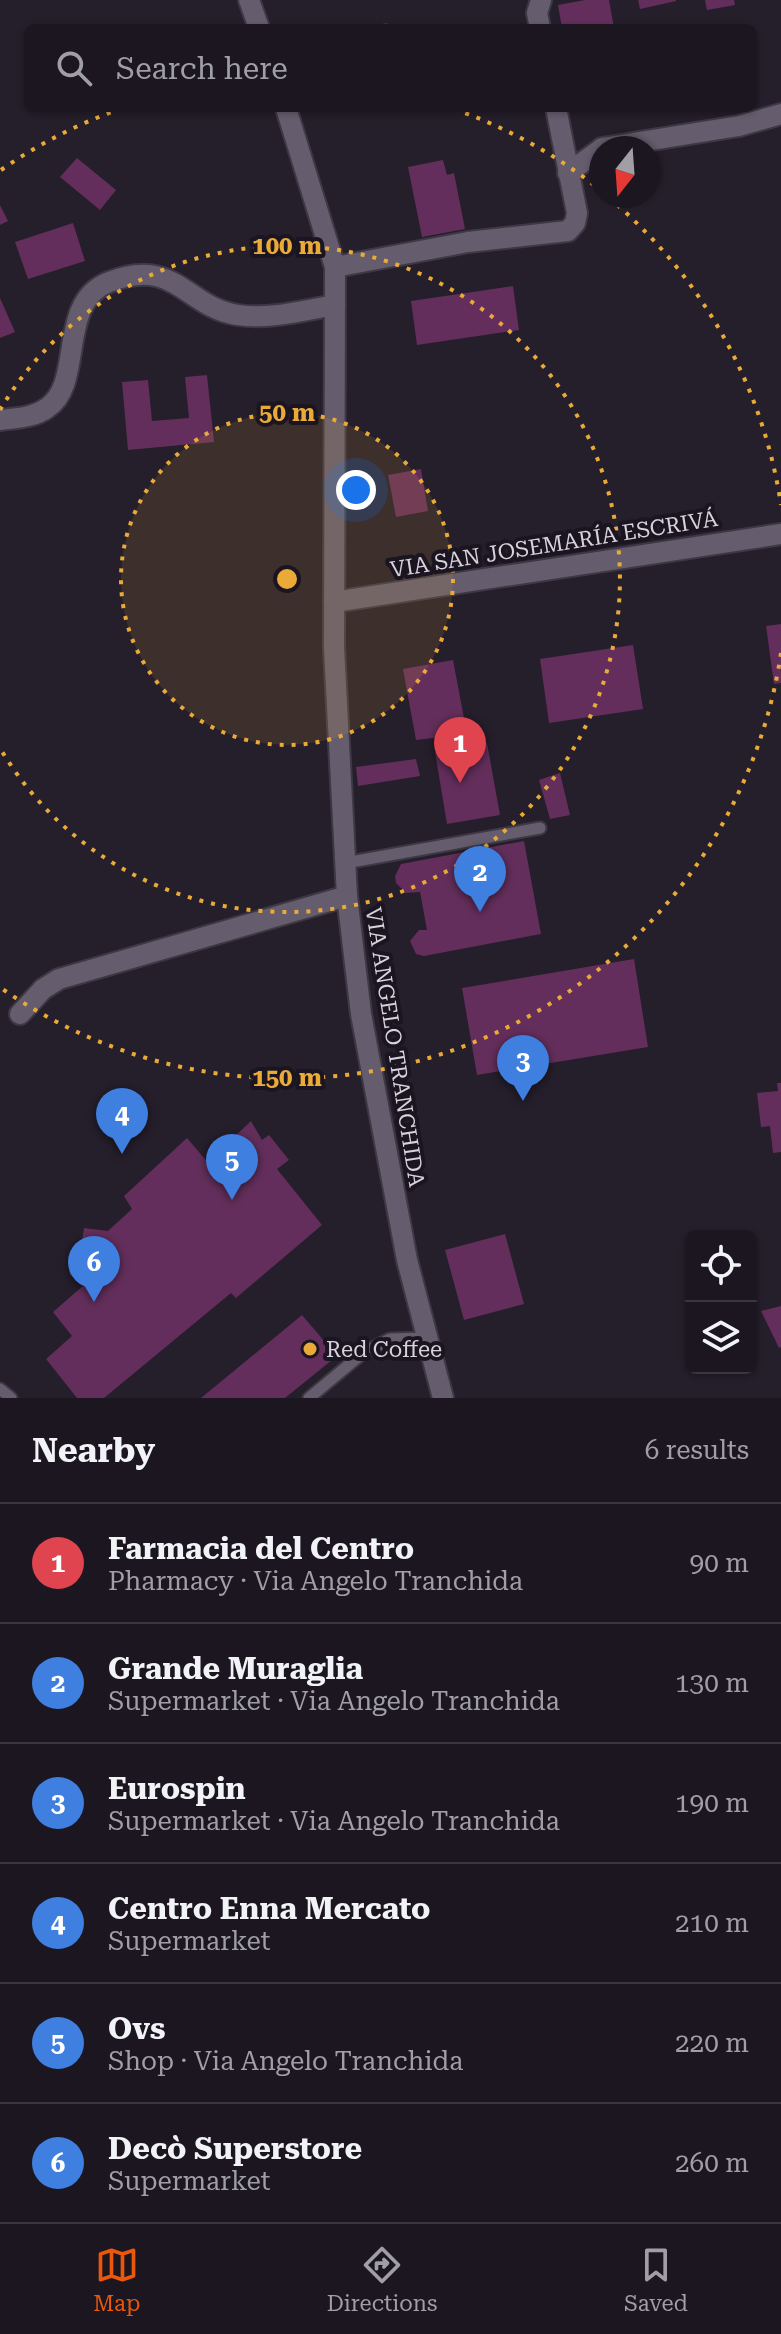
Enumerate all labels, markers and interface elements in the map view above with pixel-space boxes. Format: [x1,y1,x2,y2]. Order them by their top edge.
search box [24,24,757,112]
icon: search [52,46,96,90]
text: Search here [116,51,288,86]
north arrow [589,136,661,208]
text: 100 m [252,232,322,260]
text: 50 m [259,399,315,427]
your location [336,470,376,510]
street label: VIA SAN JOSEMARÍA ESCRIVÁ [388,505,720,582]
centre of rings [273,565,301,593]
pin: 1 [434,717,486,783]
pin: 2 [454,846,506,912]
street label: VIA ANGELO TRANCHIDA [361,905,430,1189]
pin: 3 [497,1035,549,1101]
text: 150 m [252,1064,322,1092]
pin: 4 [96,1088,148,1154]
pin: 5 [206,1134,258,1200]
map controls [685,1230,757,1374]
button: locate [685,1230,757,1302]
pin: 6 [68,1236,120,1302]
button: layers [685,1302,757,1374]
place label: Red Coffee [326,1337,442,1362]
marker: Red Coffee [301,1340,319,1358]
text: Nearby [32,1430,155,1470]
text: 6 results [645,1435,749,1465]
text: Farmacia del Centro [108,1531,414,1566]
text: 1 [51,1548,65,1578]
text: 90 m [690,1548,749,1578]
text: Pharmacy · Via Angelo Tranchida [108,1566,523,1596]
text: Grande Muraglia [108,1651,363,1686]
text: 2 [51,1668,65,1698]
text: 130 m [675,1668,749,1698]
text: Supermarket · Via Angelo Tranchida [108,1686,560,1716]
text: Eurospin [108,1771,246,1806]
text: 3 [51,1788,65,1818]
text: 190 m [675,1788,749,1818]
text: Supermarket · Via Angelo Tranchida [108,1806,560,1836]
text: Centro Enna Mercato [108,1891,430,1926]
text: 4 [51,1908,65,1938]
text: 210 m [675,1908,749,1938]
text: Supermarket [108,1926,271,1956]
text: Ovs [108,2011,165,2046]
text: 5 [51,2028,65,2058]
text: 220 m [675,2028,749,2058]
text: Shop · Via Angelo Tranchida [108,2046,463,2076]
text: Decò Superstore [108,2131,362,2166]
text: 6 [51,2148,65,2178]
text: 260 m [675,2148,749,2178]
text: Supermarket [108,2166,271,2196]
tab: Map [93,2243,140,2316]
tab: Directions [327,2243,437,2316]
tab: Saved [624,2243,688,2316]

